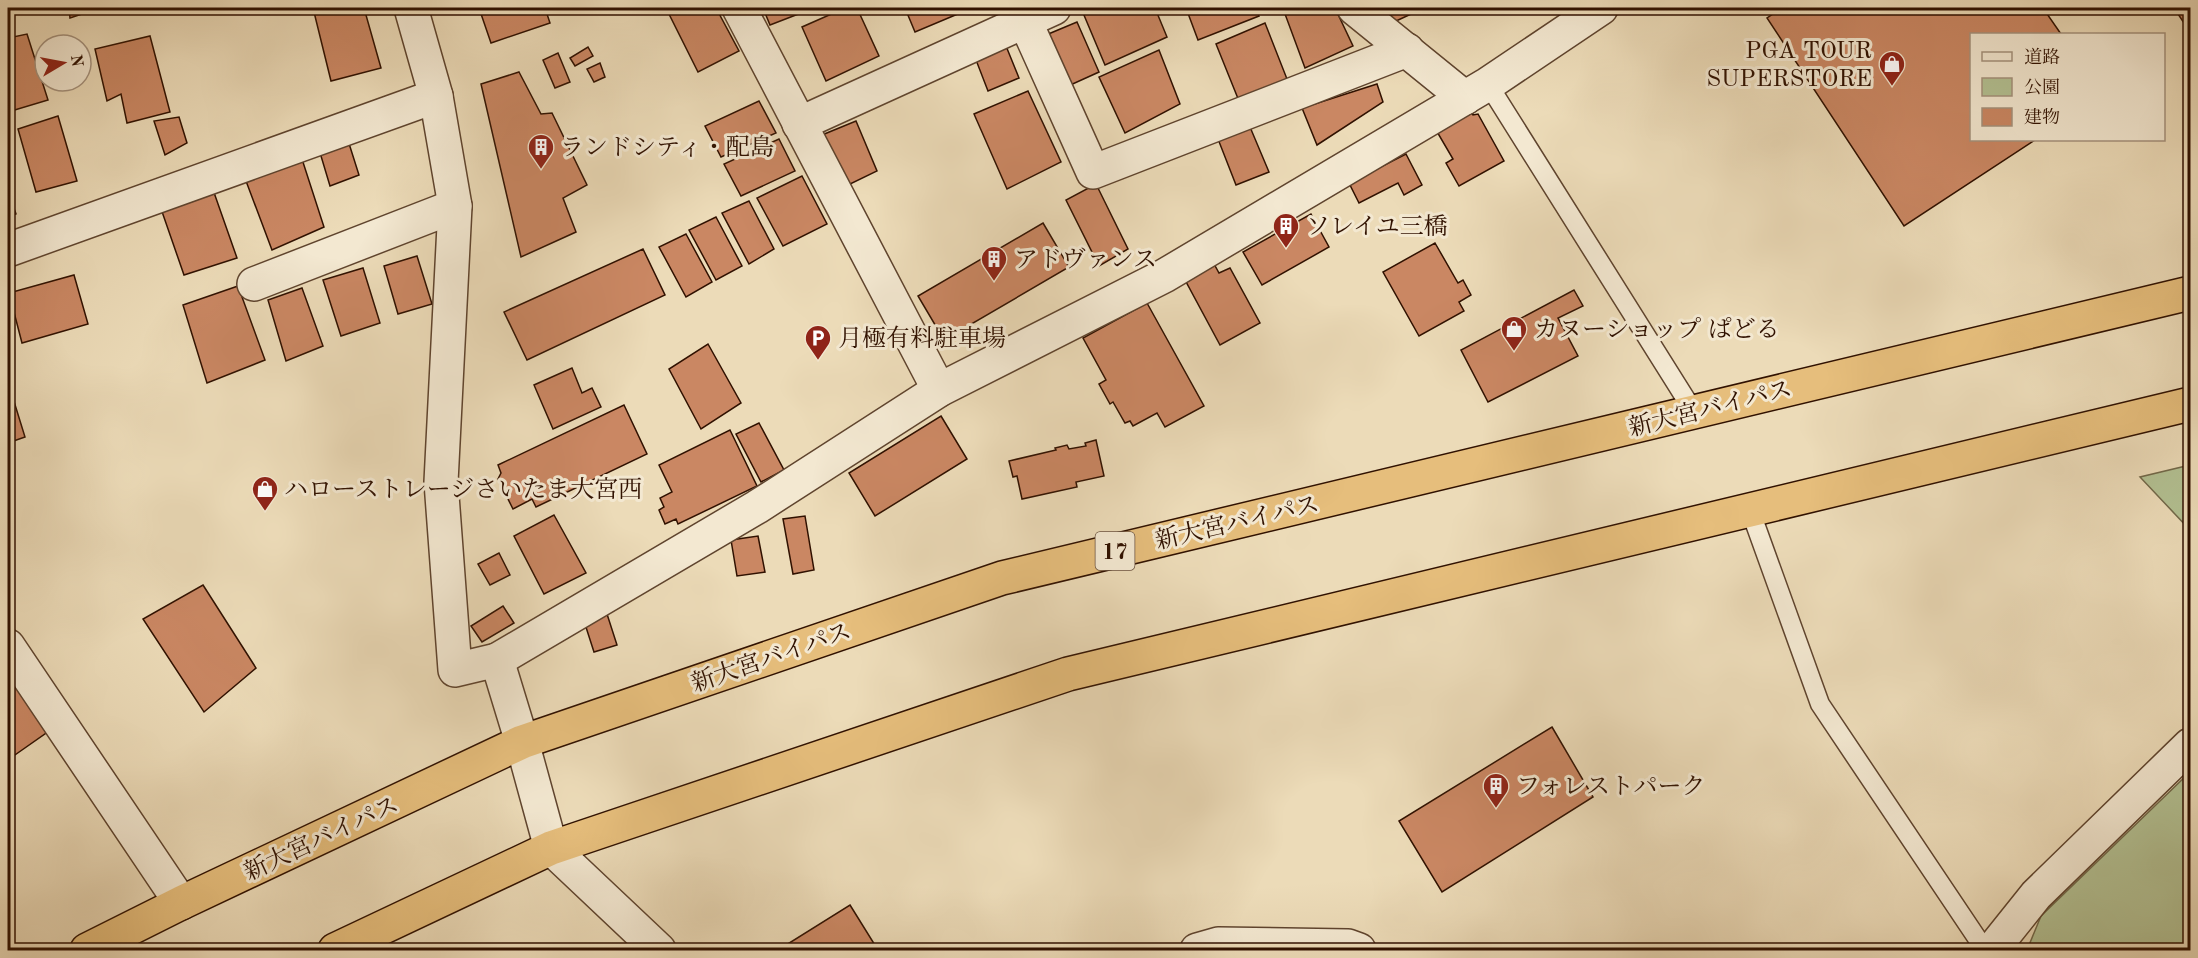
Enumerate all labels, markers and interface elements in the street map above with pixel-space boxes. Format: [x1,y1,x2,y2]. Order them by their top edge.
north arrow [33,33,93,93]
legend [1970,33,2165,141]
place label: PGA TOUR SUPERSTORE [1706,40,1872,92]
text: 道路 [2024,47,2060,67]
shop icon: PGA TOUR SUPERSTORE [1877,49,1907,87]
text: N [67,53,85,69]
text: 公園 [2024,78,2060,97]
text: 建物 [2024,107,2060,127]
building icon: ランドシティ・配島 [526,132,556,170]
place label: ランドシティ・配島 [560,134,774,161]
building icon: ソレイユ三橋 [1271,211,1301,249]
place label: ソレイユ三橋 [1306,214,1448,240]
building icon: アドヴァンス [979,244,1009,282]
place label: アドヴァンス [1014,247,1157,273]
shop icon: カヌーショップ ぱどる [1499,314,1529,352]
place label: カヌーショップ ぱどる [1534,317,1780,343]
parking icon: 月極有料駐車場 [803,323,833,361]
place label: 月極有料駐車場 [838,325,1006,352]
street label: 新大宮バイパス [1626,375,1795,442]
shop icon: ハローストレージさいたま大宮西 [250,474,280,512]
place label: ハローストレージさいたま大宮西 [284,476,642,503]
street label: 新大宮バイパス [1152,490,1322,554]
road number: 17 [1096,532,1134,570]
street label: 新大宮バイパス [688,617,855,698]
building icon: フォレストパーク [1481,771,1511,809]
place label: フォレストパーク [1516,775,1706,800]
street label: 新大宮バイパス [240,791,403,886]

